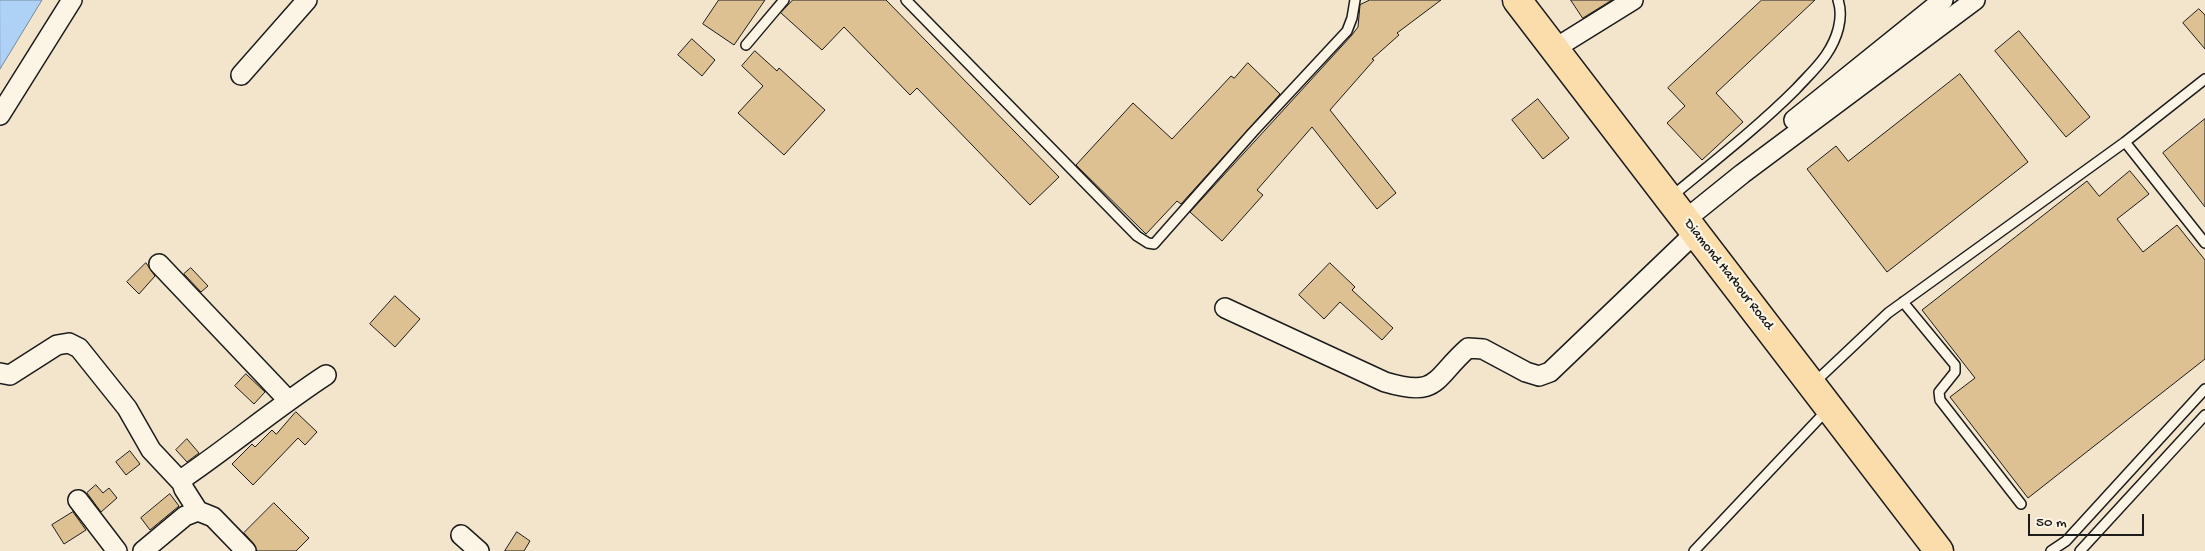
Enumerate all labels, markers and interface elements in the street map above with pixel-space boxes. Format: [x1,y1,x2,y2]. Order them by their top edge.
street label: Diamond Harbour Road [1679,216,1777,334]
scale bar [2030,504,2146,536]
text: 50 m [2036,514,2067,532]

